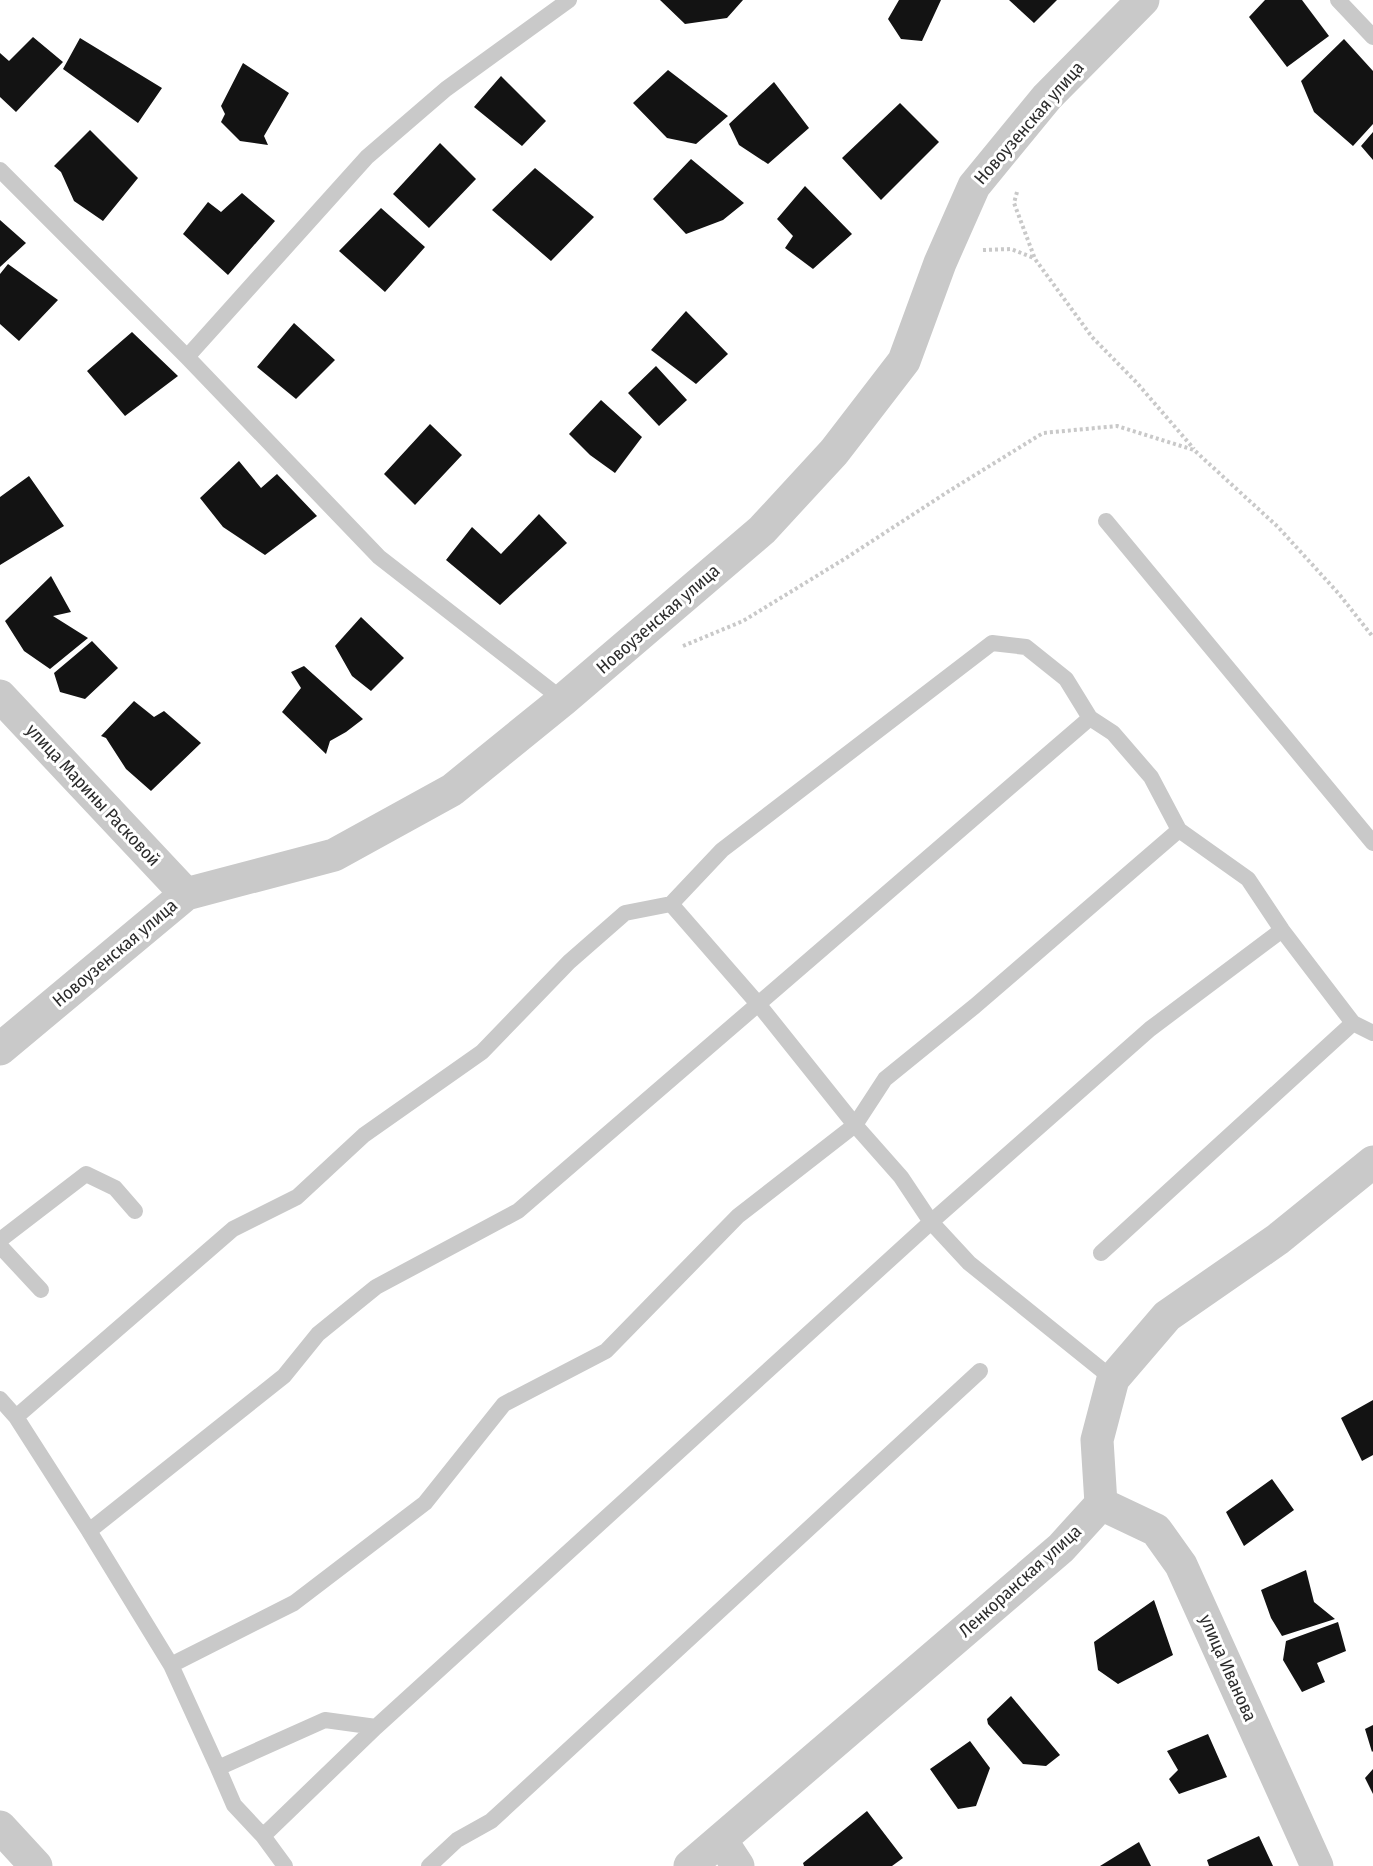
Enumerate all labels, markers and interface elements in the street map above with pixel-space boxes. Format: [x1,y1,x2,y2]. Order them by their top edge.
street label: Новоузенская улица [970,57,1089,189]
street label: Новоузенская улица [592,559,724,678]
street label: улица Марины Расковой [21,719,165,871]
street label: Новоузенская улица [48,894,182,1012]
street label: Ленкоранская улица [954,1520,1086,1642]
street label: улица Иванова [1195,1611,1261,1725]

